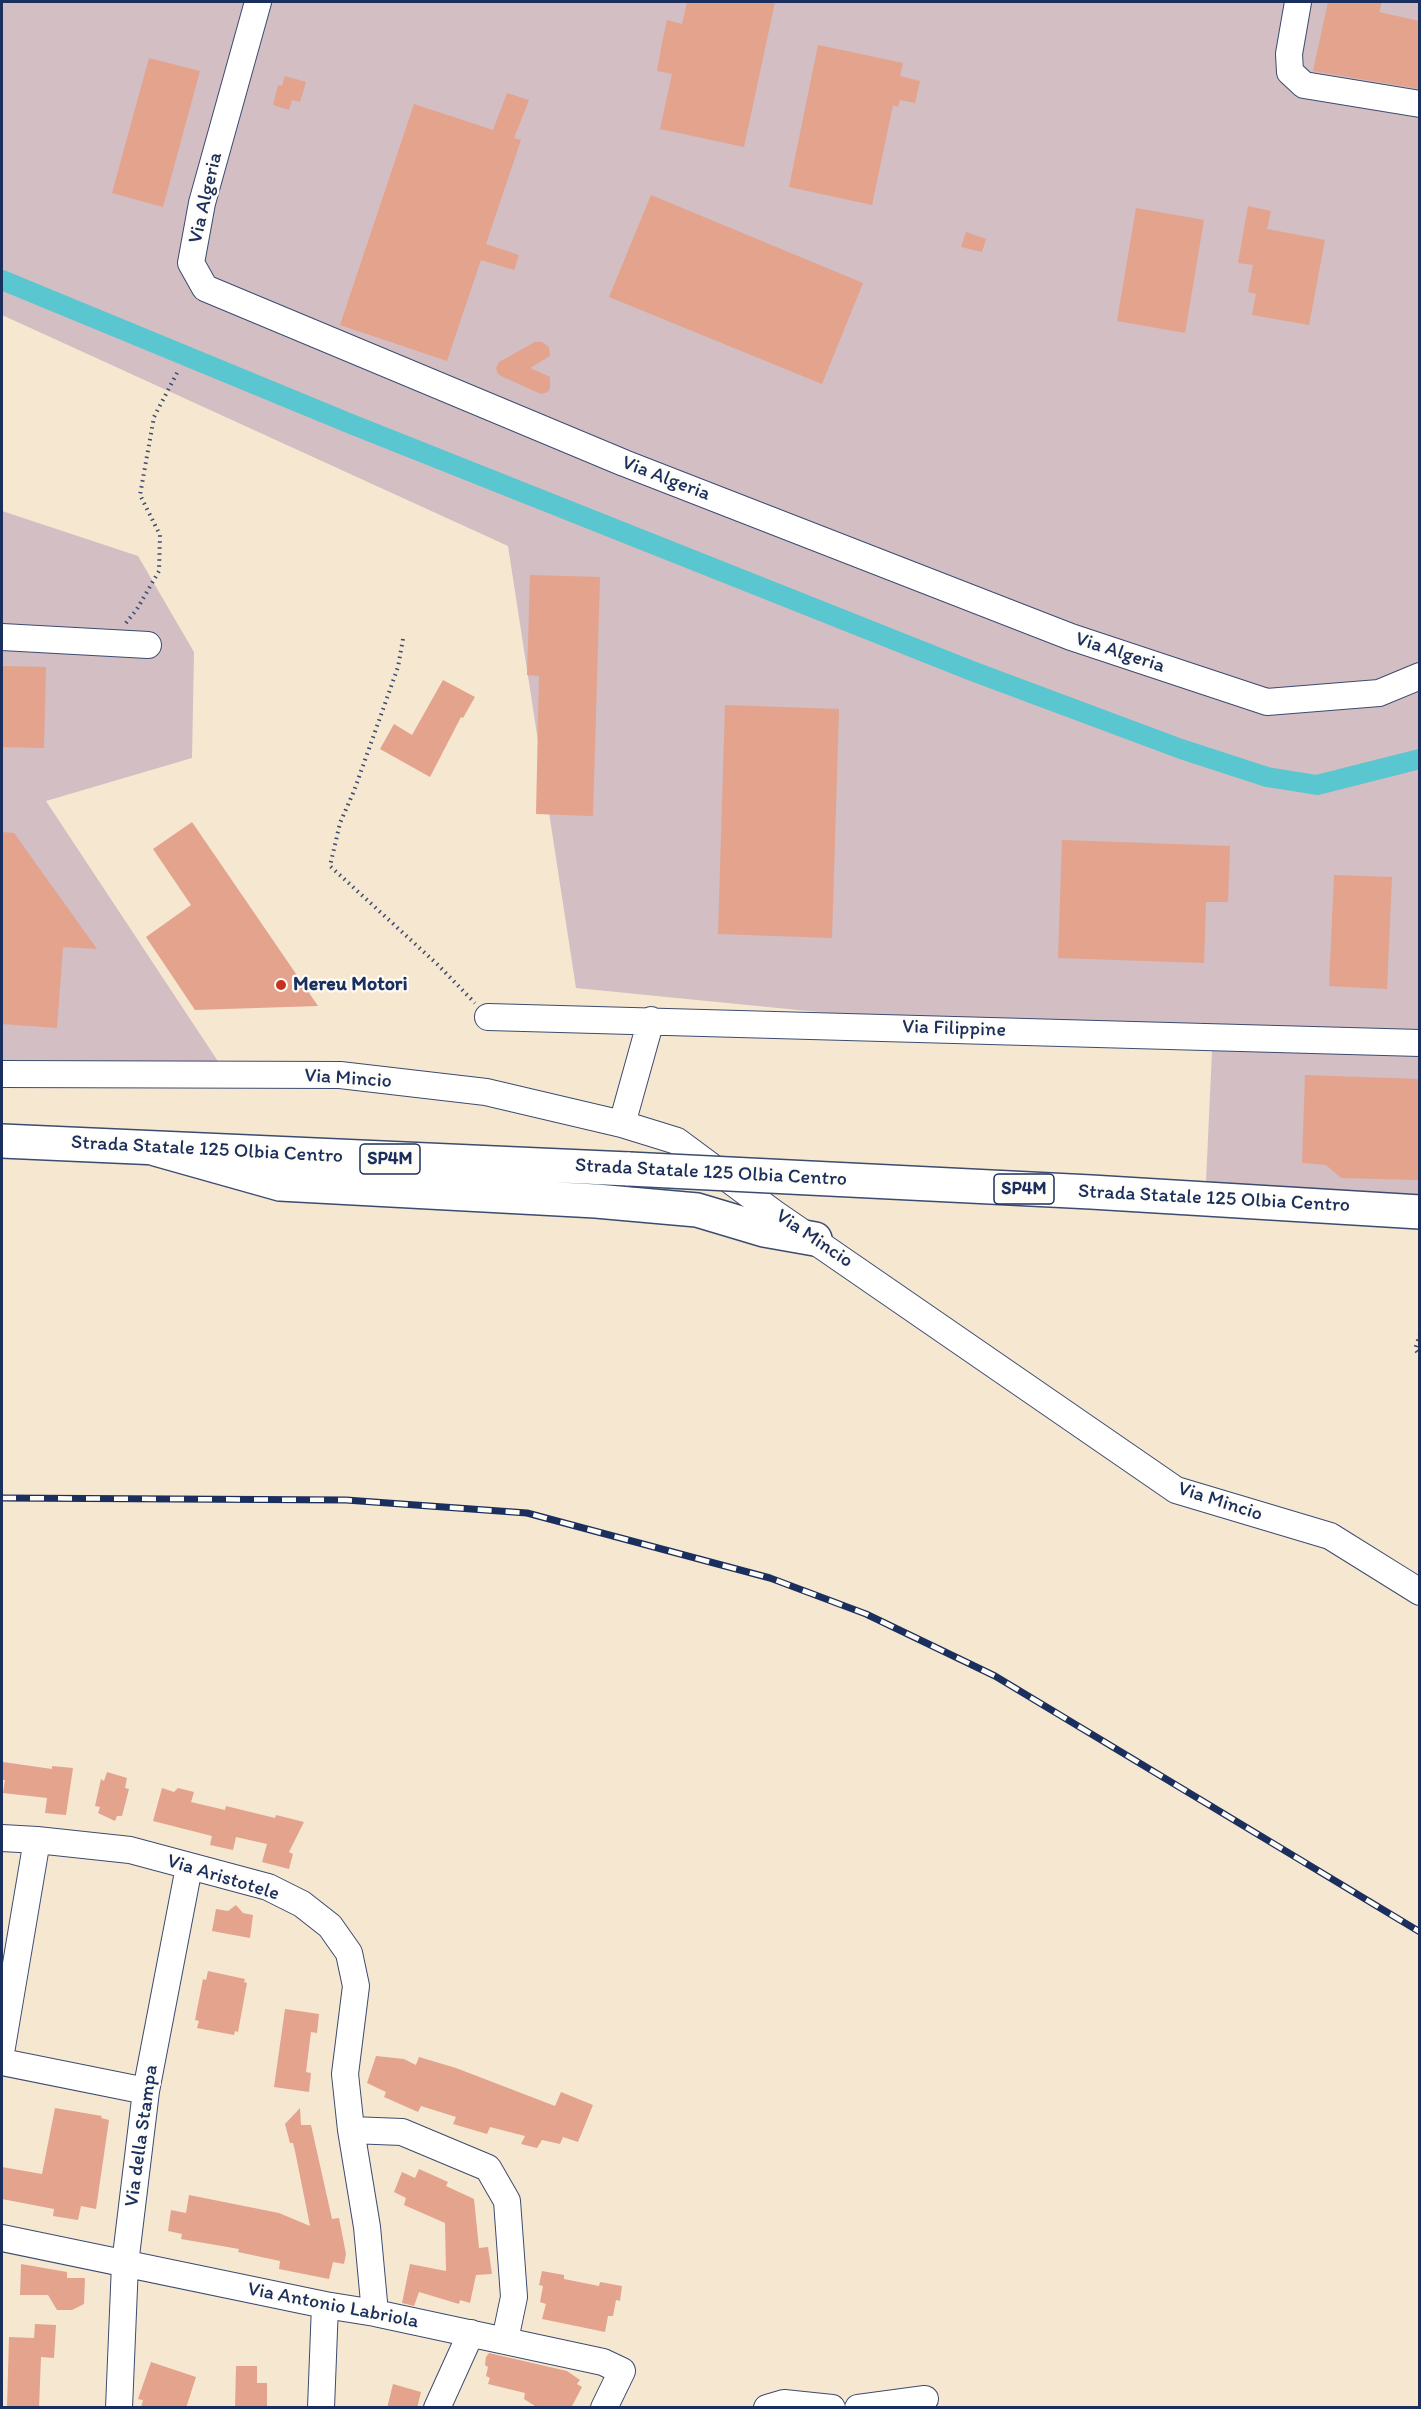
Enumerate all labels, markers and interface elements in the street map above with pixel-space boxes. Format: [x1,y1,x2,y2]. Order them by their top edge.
street label: Via Algeria [184,150,228,246]
street label: Via Algeria [618,451,714,507]
street label: Via Algeria [1072,627,1168,679]
place label: Mereu Motori [293,973,407,997]
marker: Mereu Motori [274,978,288,992]
street label: Via Filippine [902,1015,1006,1043]
street label: Via Mincio [303,1064,393,1094]
street label: Strada Statale 125 Olbia Centro [70,1131,344,1169]
road number: SP4M [360,1144,420,1174]
street label: Strada Statale 125 Olbia Centro [574,1154,848,1192]
road number: SP4M [994,1174,1054,1204]
street label: Strada Statale 125 Olbia Centro [1077,1180,1351,1218]
street label: Via Mincio [771,1205,857,1273]
street label: Via Mincio [1175,1477,1265,1527]
street label: Via Aristotele [164,1850,282,1906]
street label: Via della Stampa [120,2063,164,2209]
street label: Via Antonio Labriola [245,2278,421,2334]

